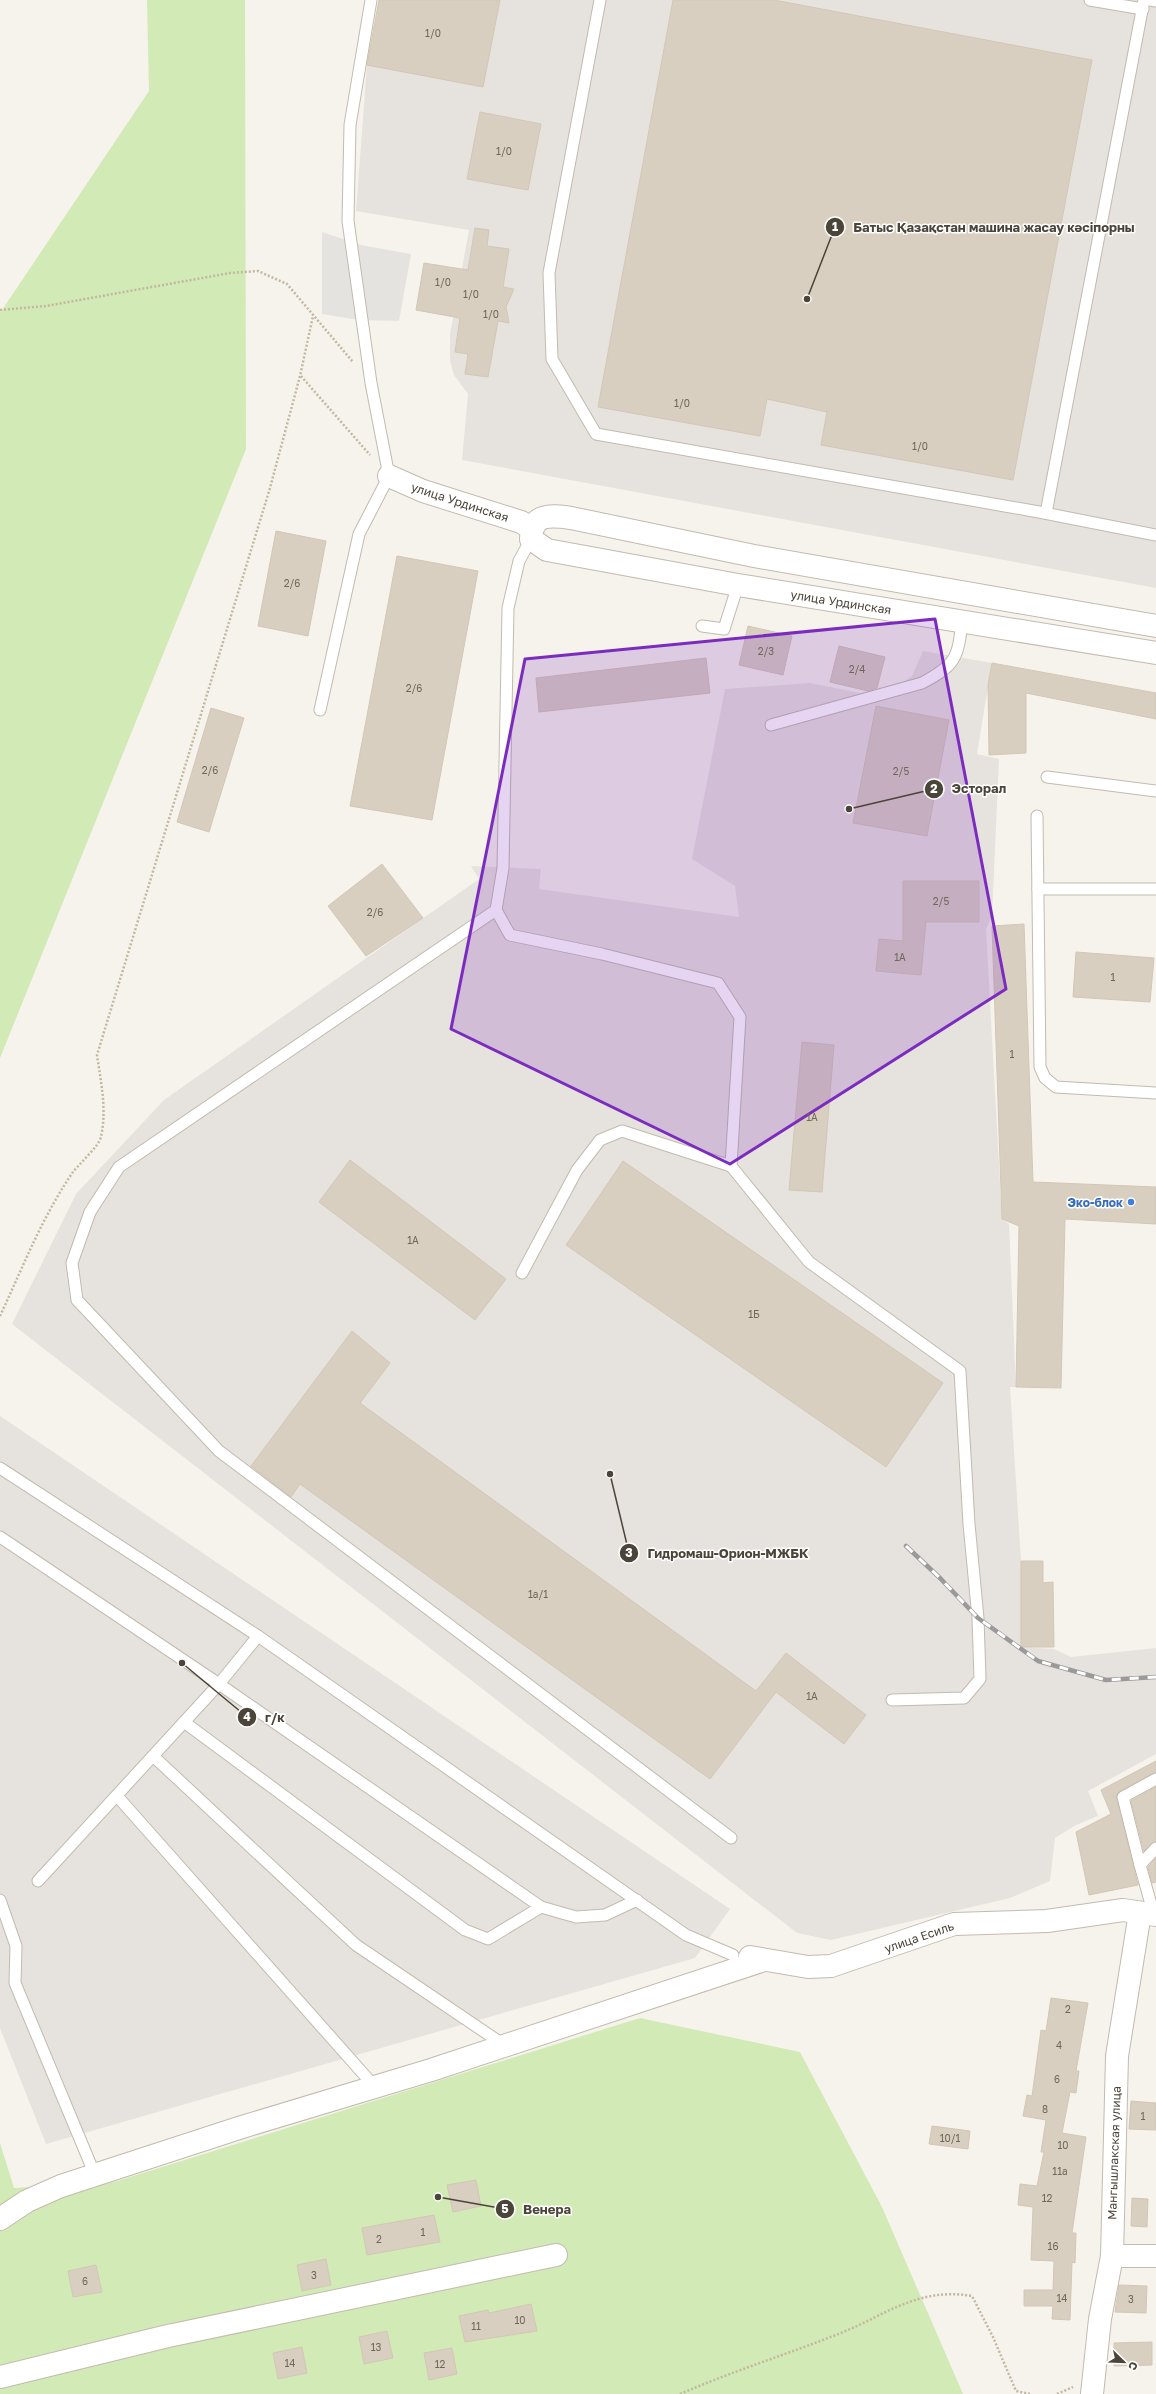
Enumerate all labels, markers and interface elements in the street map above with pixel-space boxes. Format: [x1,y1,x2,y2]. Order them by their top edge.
house number: 1/0 [425,27,441,39]
house number: 1/0 [496,145,512,157]
callout: Батыс Қазақстан машина жасау кәсіпорны [825,215,1143,240]
text: 1 [832,219,838,234]
text: Батыс Қазақстан машина жасау кәсіпорны [853,219,1135,235]
house number: 1/0 [435,276,451,288]
house number: 1/0 [463,288,479,300]
house number: 1/0 [483,308,499,320]
house number: 1/0 [674,397,690,409]
house number: 1/0 [912,440,928,452]
street label: улица Урдинская [409,479,511,525]
house number: 2/6 [284,577,300,589]
street label: улица Урдинская [790,587,892,617]
house number: 2/3 [758,645,774,657]
house number: 2/4 [849,663,865,675]
house number: 2/6 [406,682,422,694]
house number: 2/6 [202,764,218,776]
house number: 2/5 [893,765,909,777]
callout: Эсторал [924,776,1015,801]
text: Эсторал [952,780,1006,796]
text: 2 [930,781,938,796]
house number: 2/5 [933,895,949,907]
house number: 2/6 [367,906,383,918]
house number: 1А [894,951,906,963]
house number: 1 [1111,971,1116,983]
house number: 1 [1010,1048,1015,1060]
house number: 1А [806,1111,818,1123]
place label: Эко-блок [1068,1195,1123,1210]
marker: Эко-блок [1126,1197,1136,1207]
house number: 1А [407,1234,419,1246]
house number: 1Б [748,1308,760,1320]
callout: Гидромаш-Орион-МЖБК [619,1541,816,1566]
text: 3 [625,1545,633,1560]
text: Гидромаш-Орион-МЖБК [647,1545,809,1561]
house number: 1а/1 [528,1588,548,1600]
house number: 1А [806,1690,818,1702]
callout: г/к [237,1704,293,1729]
text: 4 [243,1709,251,1724]
text: г/к [265,1709,285,1725]
street label: улица Есиль [882,1918,956,1956]
house number: 2 [1065,2003,1071,2015]
house number: 4 [1056,2039,1062,2051]
house number: 6 [1054,2073,1060,2085]
street label: Мангышлакская улица [1104,2086,1124,2220]
house number: 8 [1042,2103,1048,2115]
house number: 1 [1141,2110,1146,2122]
house number: 10/1 [940,2132,960,2144]
house number: 10 [1057,2139,1069,2151]
house number: 11а [1052,2165,1068,2177]
house number: 12 [1042,2192,1053,2204]
callout: Венера [495,2197,579,2222]
text: 5 [501,2201,509,2216]
text: Венера [523,2201,571,2217]
house number: 1 [421,2226,426,2238]
house number: 2 [376,2233,382,2245]
house number: 16 [1048,2240,1058,2252]
house number: 3 [311,2269,317,2281]
house number: 6 [82,2275,88,2287]
house number: 14 [1057,2292,1067,2304]
house number: 3 [1128,2293,1134,2305]
house number: 10 [514,2314,526,2326]
house number: 11 [471,2320,481,2332]
house number: 13 [371,2341,381,2353]
north arrow [1104,2342,1144,2382]
house number: 14 [285,2357,295,2369]
house number: 12 [435,2358,446,2370]
text: С [1126,2360,1141,2372]

